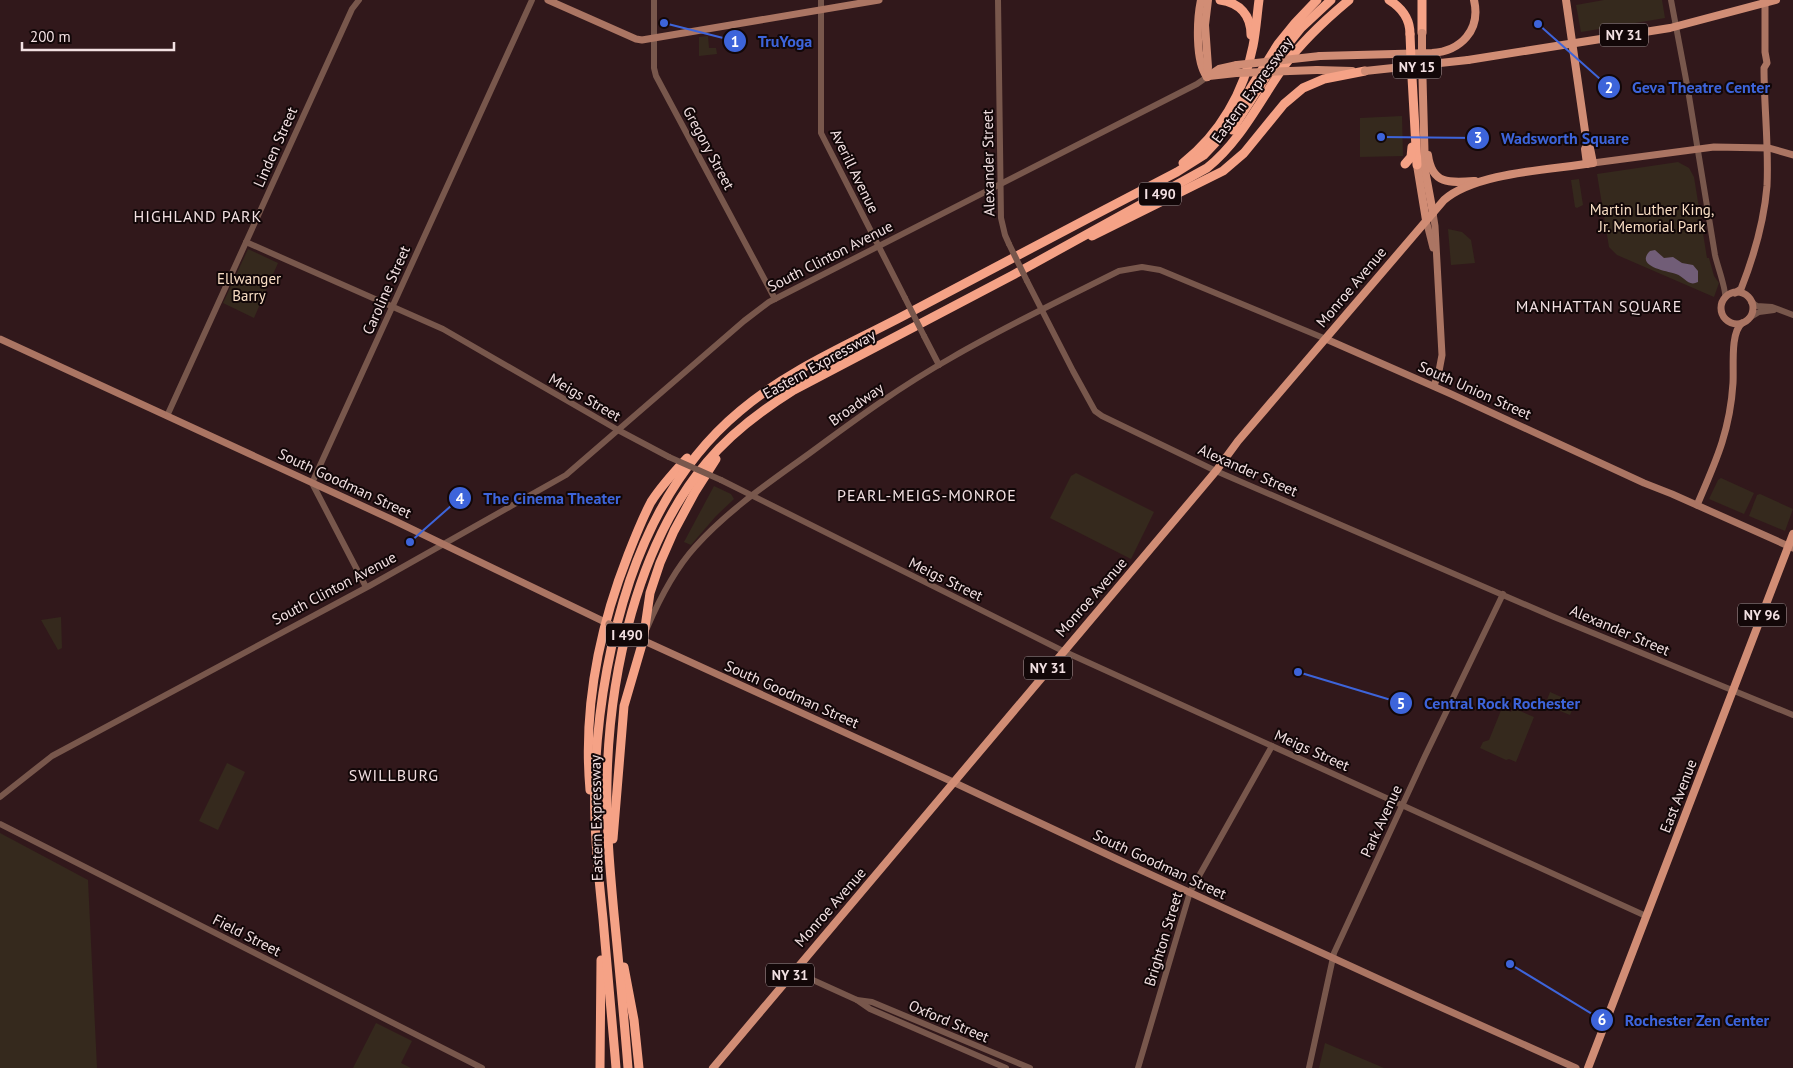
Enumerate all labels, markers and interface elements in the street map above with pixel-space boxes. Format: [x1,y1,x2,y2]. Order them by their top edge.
scale bar [22,20,175,52]
road number: NY 31 [1600,24,1648,46]
callout: TruYoga [723,26,822,57]
text: 200 m [30,27,71,46]
text: TruYoga [758,31,812,51]
text: 1 [731,32,739,51]
street label: Eastern Expressway [1207,33,1297,147]
road number: NY 15 [1393,56,1441,78]
callout: Geva Theatre Center [1596,72,1780,103]
text: Geva Theatre Center [1632,77,1770,97]
text: 2 [1605,78,1613,97]
street label: Gregory Street [679,103,739,193]
street label: Linden Street [249,104,301,190]
street label: Alexander Street [978,109,998,217]
callout: Wadsworth Square [1466,123,1639,154]
street label: Averill Avenue [826,126,884,216]
text: 3 [1474,128,1482,147]
text: Wadsworth Square [1501,128,1629,148]
road number: I 490 [1139,182,1181,205]
park label: Martin Luther King, Jr. Memorial Park [1590,200,1714,236]
district label: HIGHLAND PARK [134,206,262,226]
street label: South Clinton Avenue [764,216,896,296]
street label: Caroline Street [358,243,414,337]
street label: Monroe Avenue [1312,243,1390,331]
park label: Ellwanger Barry [217,269,281,305]
district label: MANHATTAN SQUARE [1516,296,1682,316]
street label: Eastern Expressway [759,325,879,403]
street label: South Union Street [1415,357,1535,423]
street label: Meigs Street [546,369,624,425]
street label: Broadway [825,378,887,430]
street label: Alexander Street [1195,440,1301,500]
street label: South Goodman Street [275,444,415,522]
callout: The Cinema Theater [448,483,631,514]
district label: PEARL-MEIGS-MONROE [837,485,1017,505]
text: The Cinema Theater [483,488,621,508]
text: 4 [456,489,465,508]
street label: South Clinton Avenue [269,547,399,629]
street label: Meigs Street [906,553,986,605]
street label: Monroe Avenue [1051,553,1131,641]
street label: Alexander Street [1567,600,1673,660]
road number: NY 96 [1738,604,1786,626]
road number: I 490 [606,624,648,646]
street label: South Goodman Street [722,656,862,732]
road number: NY 31 [1024,656,1072,680]
callout: Central Rock Rochester [1389,688,1591,719]
text: Central Rock Rochester [1424,693,1580,713]
text: 5 [1397,694,1405,713]
street label: Meigs Street [1272,725,1352,775]
street label: Eastern Expressway [585,755,607,881]
street label: East Avenue [1655,757,1701,835]
district label: SWILLBURG [349,765,439,785]
street label: Park Avenue [1356,782,1406,860]
street label: South Goodman Street [1090,825,1230,903]
street label: Monroe Avenue [790,863,870,951]
street label: Brighton Street [1140,890,1186,988]
street label: Field Street [210,910,284,960]
road number: NY 31 [766,964,814,986]
street label: Oxford Street [906,996,992,1046]
callout: Rochester Zen Center [1590,1004,1780,1035]
text: 6 [1598,1010,1606,1029]
text: Rochester Zen Center [1625,1010,1770,1030]

